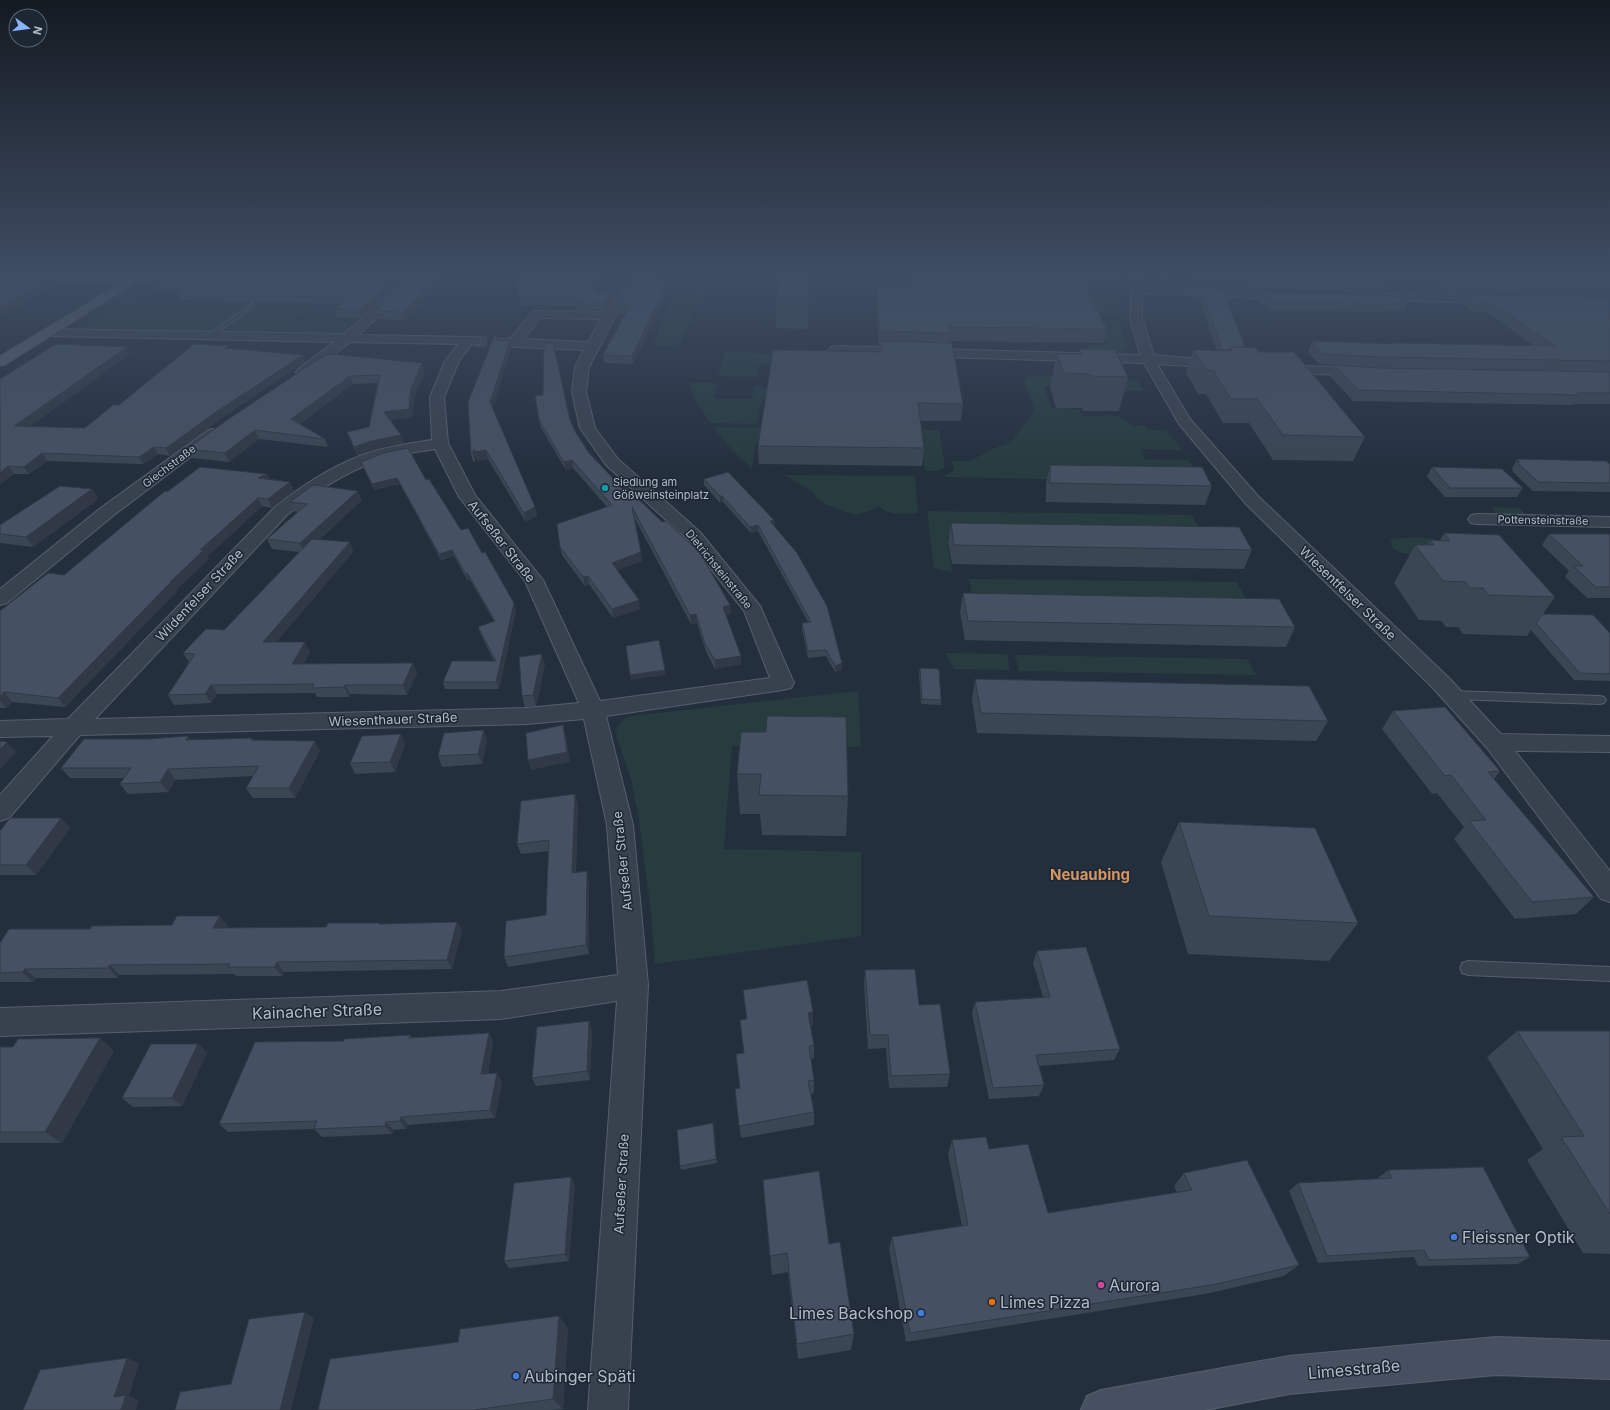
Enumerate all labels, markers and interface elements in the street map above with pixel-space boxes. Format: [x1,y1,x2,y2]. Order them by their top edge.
north arrow [8,8,48,48]
text: N [30,25,46,36]
street label: Giechstraße [140,441,198,491]
place label: Siedlung am Gößweinsteinplatz [613,475,709,502]
marker: Siedlung am Gößweinsteinplatz [600,483,610,493]
street label: Aufseßer Straße [465,497,539,585]
street label: Pottensteinstraße [1497,512,1589,528]
street label: Dietrichsteinstraße [683,526,755,612]
street label: Wiesentfelser Straße [1296,543,1400,643]
street label: Wildenfelser Straße [152,545,246,645]
street label: Wiesenthauer Straße [328,709,458,729]
street label: Aufseßer Straße [609,810,635,912]
district label: Neuaubing [1050,865,1130,884]
street label: Kainacher Straße [252,999,382,1023]
street label: Aufseßer Straße [610,1134,632,1234]
place label: Fleissner Optik [1462,1227,1575,1247]
marker: Fleissner Optik [1449,1232,1459,1242]
place label: Aurora [1109,1275,1160,1295]
marker: Aurora [1096,1280,1106,1290]
place label: Limes Pizza [1000,1292,1090,1312]
marker: Limes Pizza [987,1297,997,1307]
place label: Limes Backshop [789,1303,913,1323]
marker: Limes Backshop [916,1308,926,1318]
street label: Limesstraße [1307,1355,1401,1383]
place label: Aubinger Späti [524,1366,636,1386]
marker: Aubinger Späti [511,1371,521,1381]

